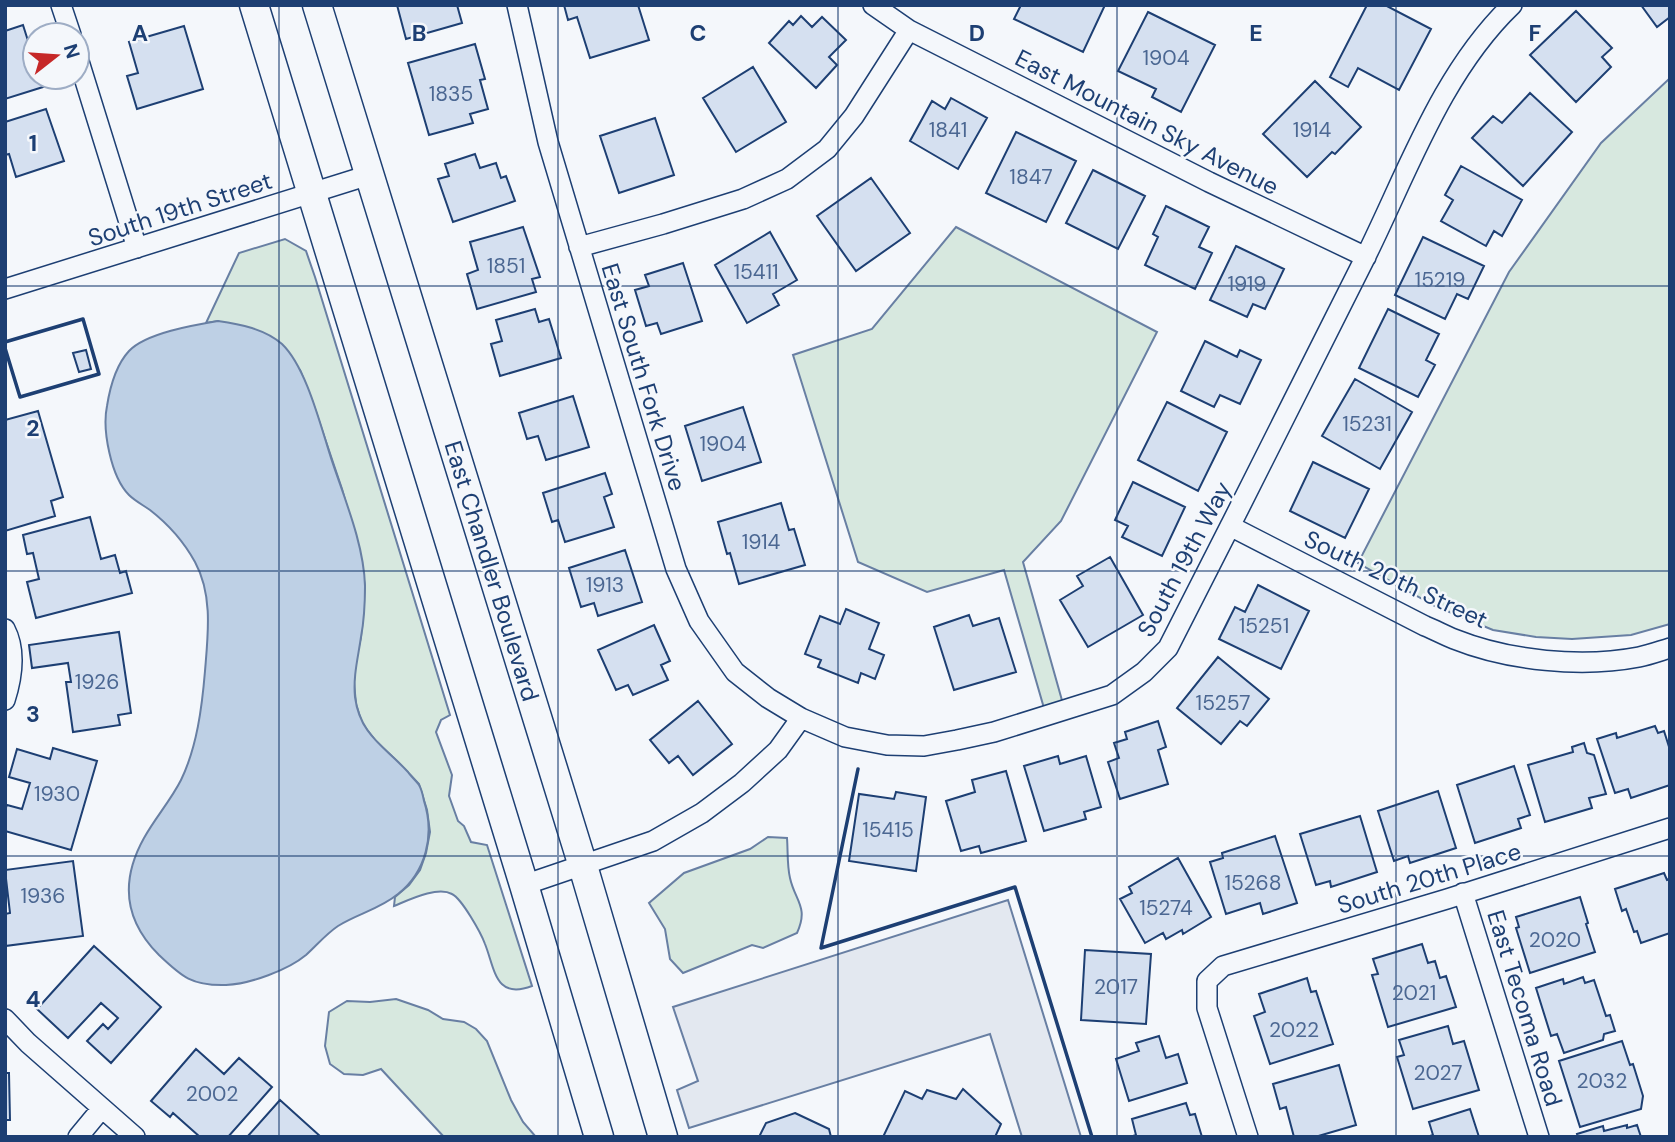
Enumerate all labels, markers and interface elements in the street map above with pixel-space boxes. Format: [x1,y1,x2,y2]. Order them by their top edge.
text: A [132,18,148,48]
text: B [412,18,426,48]
text: C [690,18,706,48]
text: D [969,18,985,48]
text: E [1249,18,1263,48]
text: F [1529,18,1542,48]
north arrow [21,21,91,91]
text: N [58,41,86,61]
street label: East Mountain Sky Avenue [1010,42,1284,202]
house number: 1904 [1143,44,1190,72]
house number: 1835 [429,80,473,108]
house number: 1841 [929,116,967,144]
house number: 1914 [1293,116,1332,144]
text: 1 [29,128,37,158]
house number: 1847 [1009,163,1053,191]
street label: South 19th Street [84,165,276,253]
house number: 1851 [487,252,525,280]
house number: 15411 [733,258,779,286]
street label: East South Fork Drive [595,260,693,494]
house number: 15219 [1415,266,1465,294]
house number: 1919 [1227,270,1267,298]
house number: 15231 [1342,410,1392,438]
text: 2 [26,413,40,443]
house number: 1904 [700,430,747,458]
street label: East Chandler Boulevard [438,437,546,705]
street label: South 19th Way [1130,476,1238,642]
street label: South 20th Street [1299,523,1493,635]
house number: 1914 [742,528,781,556]
house number: 1913 [586,571,624,599]
house number: 15251 [1239,612,1289,640]
house number: 1926 [75,668,119,696]
house number: 15257 [1196,689,1250,717]
text: 3 [26,699,40,729]
house number: 1930 [34,780,80,808]
house number: 15415 [862,816,914,844]
street label: South 20th Place [1333,835,1525,921]
house number: 15268 [1224,869,1282,897]
house number: 1936 [21,882,65,910]
house number: 15274 [1139,894,1193,922]
street label: East Tecoma Road [1480,906,1570,1110]
house number: 2020 [1529,926,1581,954]
house number: 2017 [1094,973,1138,1001]
house number: 2021 [1392,979,1436,1007]
text: 4 [26,984,41,1014]
house number: 2022 [1269,1016,1319,1044]
house number: 2027 [1414,1059,1463,1087]
house number: 2032 [1577,1067,1627,1095]
house number: 2002 [186,1080,238,1108]

